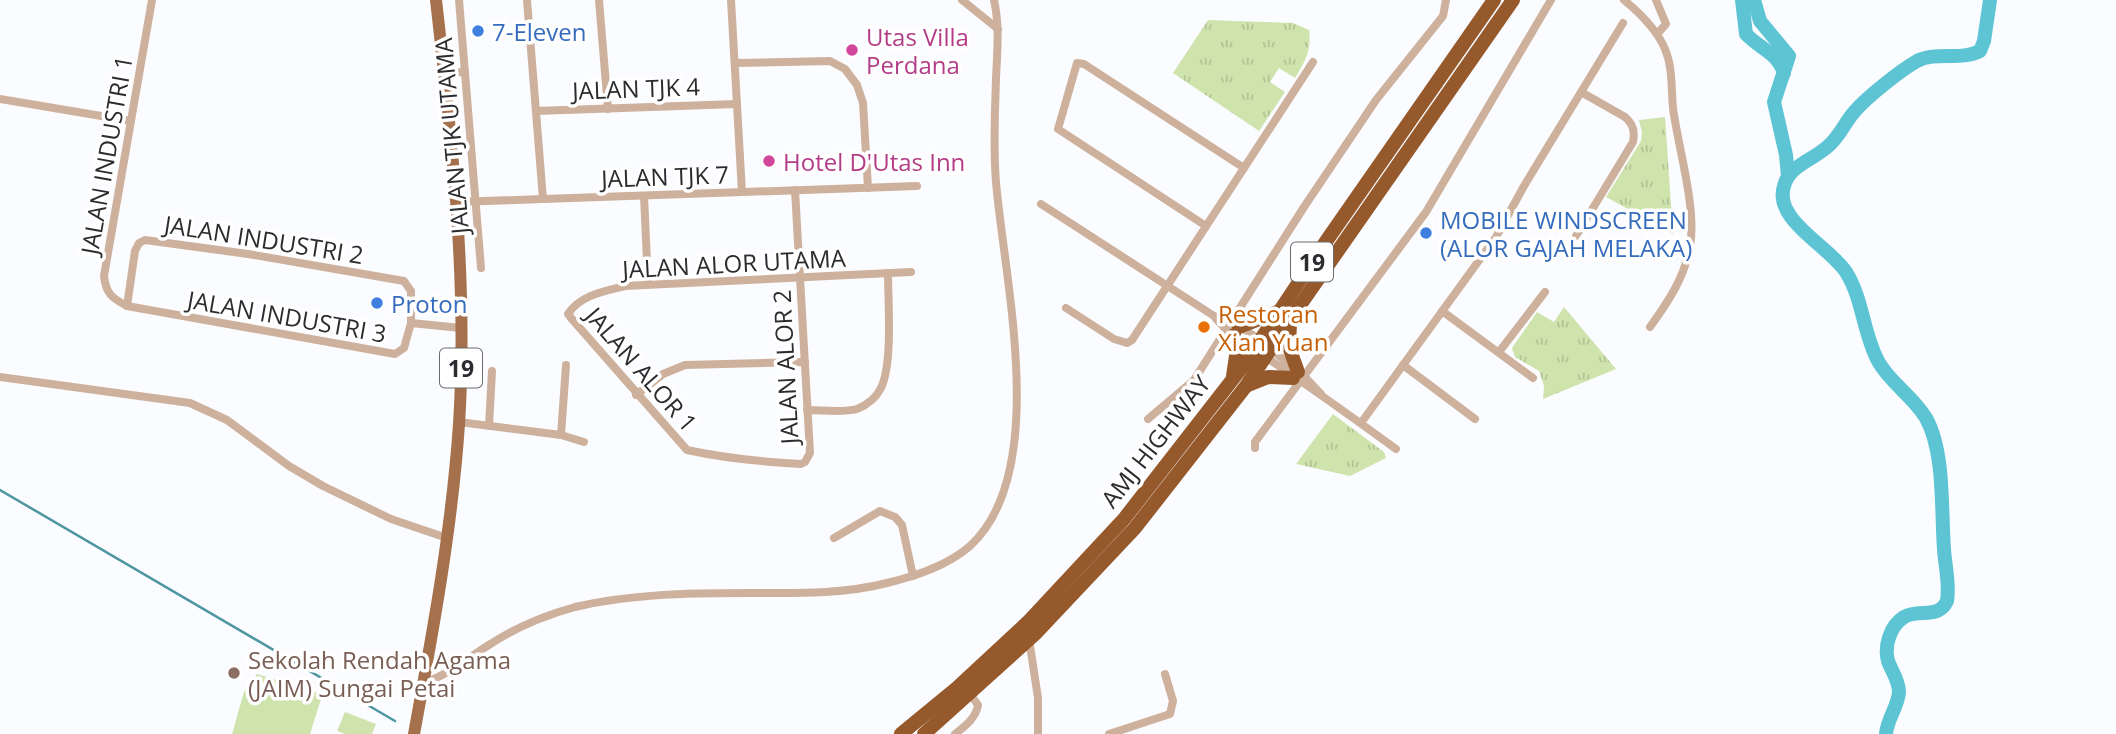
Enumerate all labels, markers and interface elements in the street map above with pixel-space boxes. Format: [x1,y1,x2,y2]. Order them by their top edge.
place label: 7-Eleven [492,15,587,48]
place label: Utas Villa Perdana [866,20,969,81]
marker: 7-Eleven [470,23,486,39]
street label: JALAN TJK UTAMA [426,36,476,237]
marker: Utas Villa Perdana [844,42,860,58]
street label: JALAN INDUSTRI 1 [72,53,140,259]
street label: JALAN TJK 4 [569,69,701,107]
place label: Hotel D'Utas Inn [783,145,965,178]
marker: Hotel D'Utas Inn [761,153,777,169]
street label: JALAN TJK 7 [598,157,730,195]
place label: MOBILE WINDSCREEN (ALOR GAJAH MELAKA) [1440,203,1692,264]
street label: JALAN INDUSTRI 2 [160,207,366,271]
marker: MOBILE WINDSCREEN (ALOR GAJAH MELAKA) [1418,225,1434,241]
street label: JALAN ALOR UTAMA [619,241,847,285]
road number: 19 [1291,243,1333,282]
street label: JALAN INDUSTRI 3 [183,282,389,350]
place label: Proton [391,287,467,320]
street label: JALAN ALOR 2 [764,289,806,447]
marker: Proton [369,295,385,311]
place label: Restoran Xian Yuan [1218,297,1328,358]
street label: JALAN ALOR 1 [577,298,705,438]
marker: Restoran Xian Yuan [1196,319,1212,335]
road number: 19 [440,348,482,388]
street label: AMJ HIGHWAY [1093,367,1218,514]
place label: Sekolah Rendah Agama (JAIM) Sungai Petai [248,643,511,704]
marker: Sekolah Rendah Agama (JAIM) Sungai Petai [226,665,242,681]

